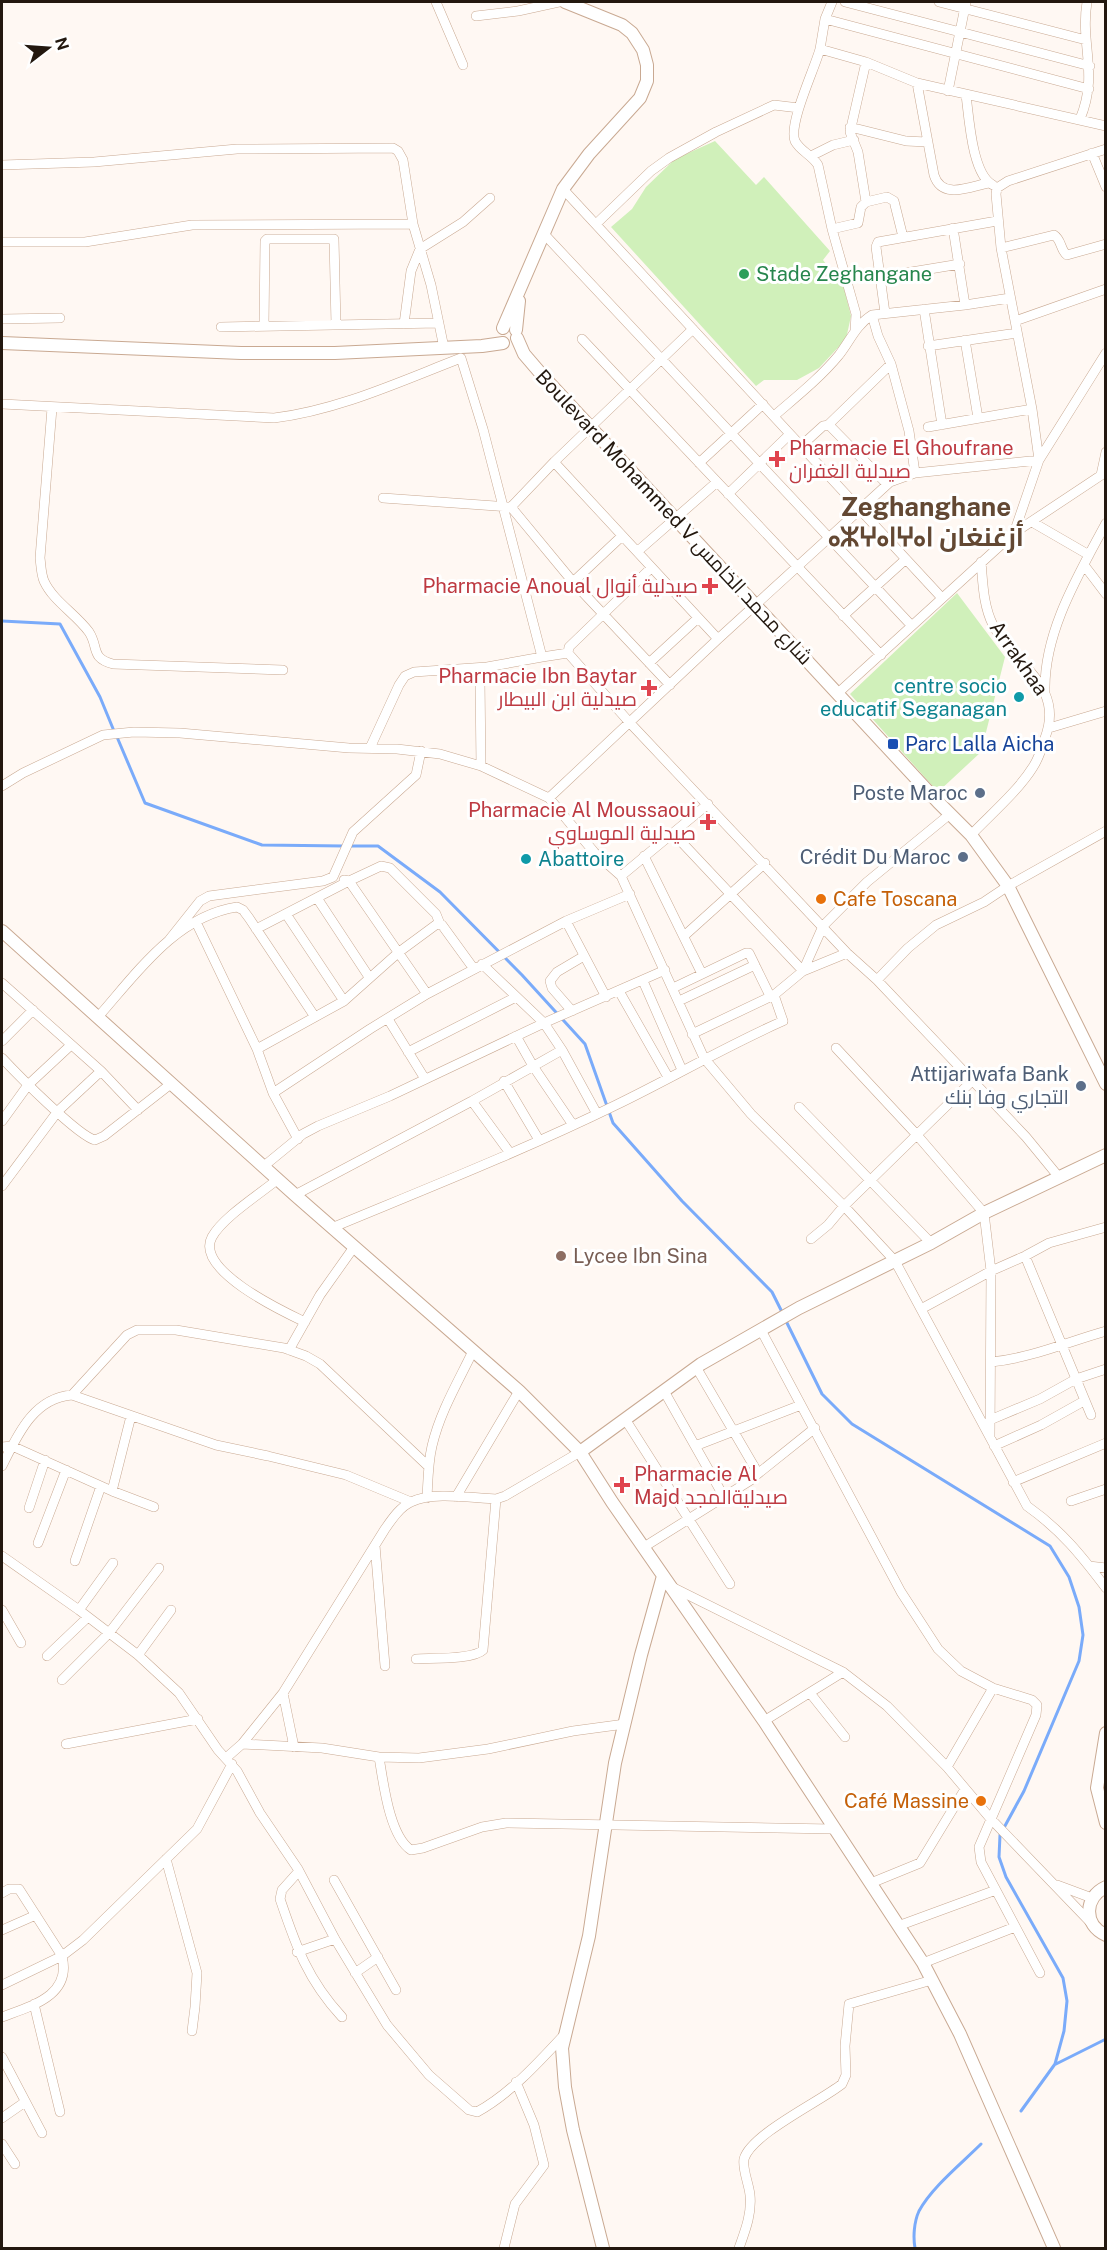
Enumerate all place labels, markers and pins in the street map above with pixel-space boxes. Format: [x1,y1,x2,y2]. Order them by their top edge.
place label: Stade Zeghangane [756,262,932,286]
marker: Stade Zeghangane [737,267,751,281]
place label: Pharmacie El Ghoufrane صيدلية الغفران [789,436,1014,484]
marker: Pharmacie El Ghoufrane صيدلية الغفران [770,452,784,466]
place label: Pharmacie Anoual صيدلية أنوال [422,574,698,599]
marker: Pharmacie Anoual صيدلية أنوال [703,579,717,593]
place label: Pharmacie Ibn Baytar صيدلية ابن البيطار [438,664,637,712]
place label: centre socio educatif Seganagan [820,674,1007,721]
marker: Pharmacie Ibn Baytar صيدلية ابن البيطار [642,681,656,695]
marker: centre socio educatif Seganagan [1012,690,1026,704]
place label: Parc Lalla Aicha [905,732,1054,756]
marker: Parc Lalla Aicha [886,737,900,751]
place label: Poste Maroc [852,781,968,805]
marker: Poste Maroc [973,786,987,800]
place label: Pharmacie Al Moussaoui صيدلية الموساوي [468,798,696,849]
marker: Pharmacie Al Moussaoui صيدلية الموساوي [701,815,715,829]
place label: Crédit Du Maroc [800,845,951,869]
place label: Abattoire [538,847,624,871]
marker: Crédit Du Maroc [956,850,970,864]
marker: Abattoire [519,852,533,866]
place label: Cafe Toscana [833,887,957,911]
marker: Cafe Toscana [814,892,828,906]
place label: Attijariwafa Bank التجاري وفا بنك [910,1062,1069,1113]
marker: Attijariwafa Bank التجاري وفا بنك [1074,1079,1088,1093]
place label: Lycee Ibn Sina [573,1244,708,1268]
marker: Lycee Ibn Sina [554,1249,568,1263]
place label: Pharmacie Al Majd صيدليةالمجد [634,1462,788,1509]
marker: Pharmacie Al Majd صيدليةالمجد [615,1478,629,1492]
place label: Café Massine [844,1789,969,1813]
marker: Café Massine [974,1794,988,1808]

